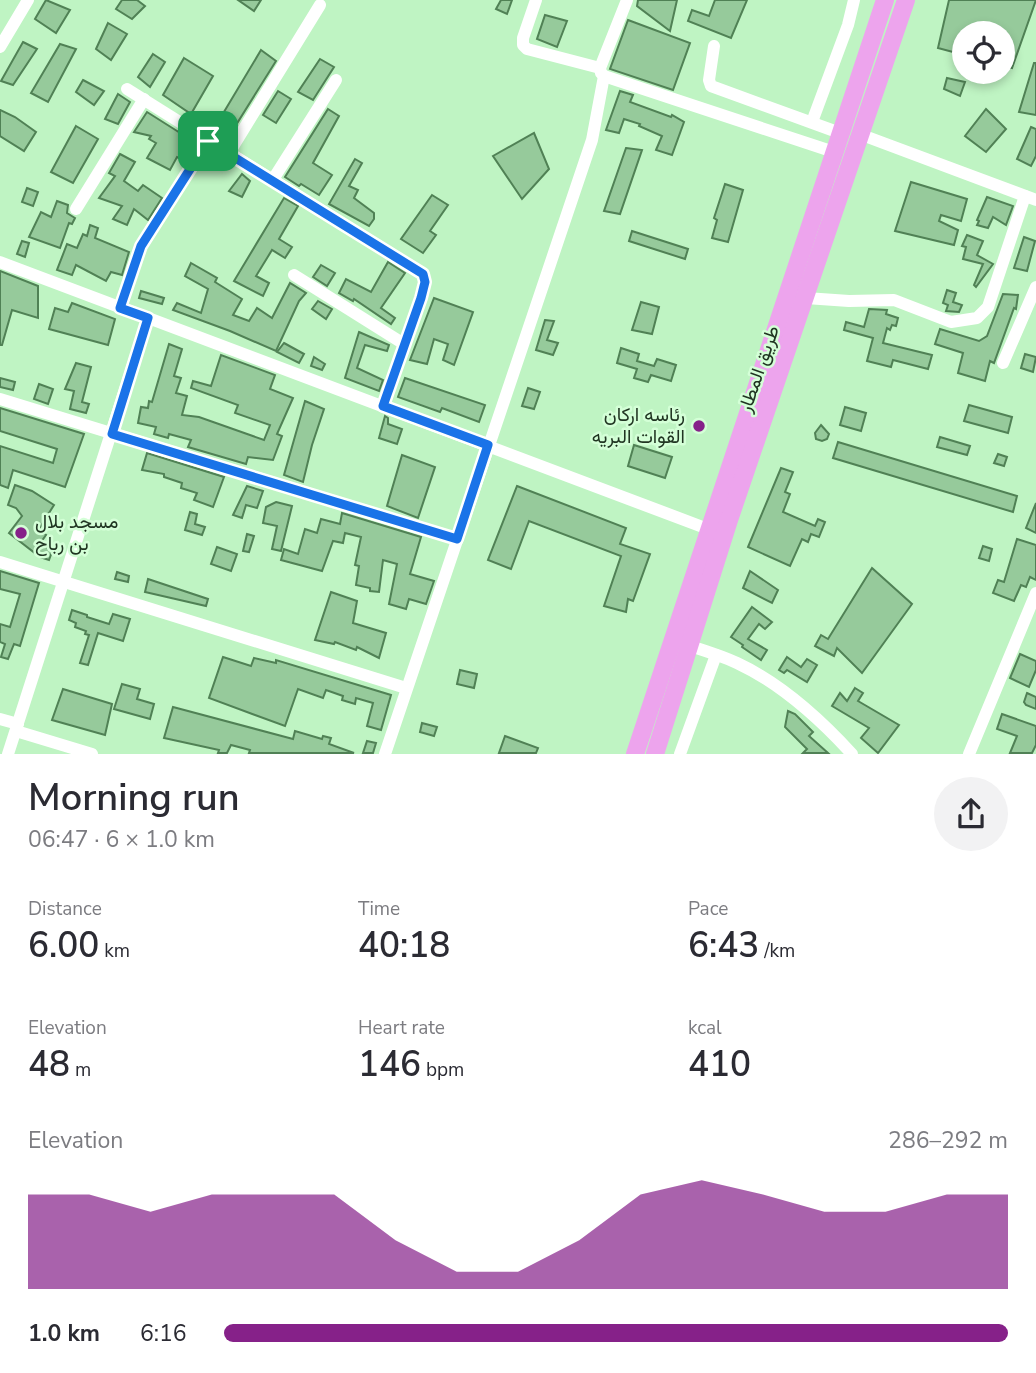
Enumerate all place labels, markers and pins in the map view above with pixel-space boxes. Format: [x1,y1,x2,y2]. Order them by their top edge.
pin [178,111,238,171]
place label: رئاسه اركان القوات البريه [592,402,685,450]
marker: رئاسه اركان القوات البريه [691,418,707,434]
place label: مسجد بلال بن رباح [35,509,118,557]
marker: مسجد بلال بن رباح [13,525,29,541]

